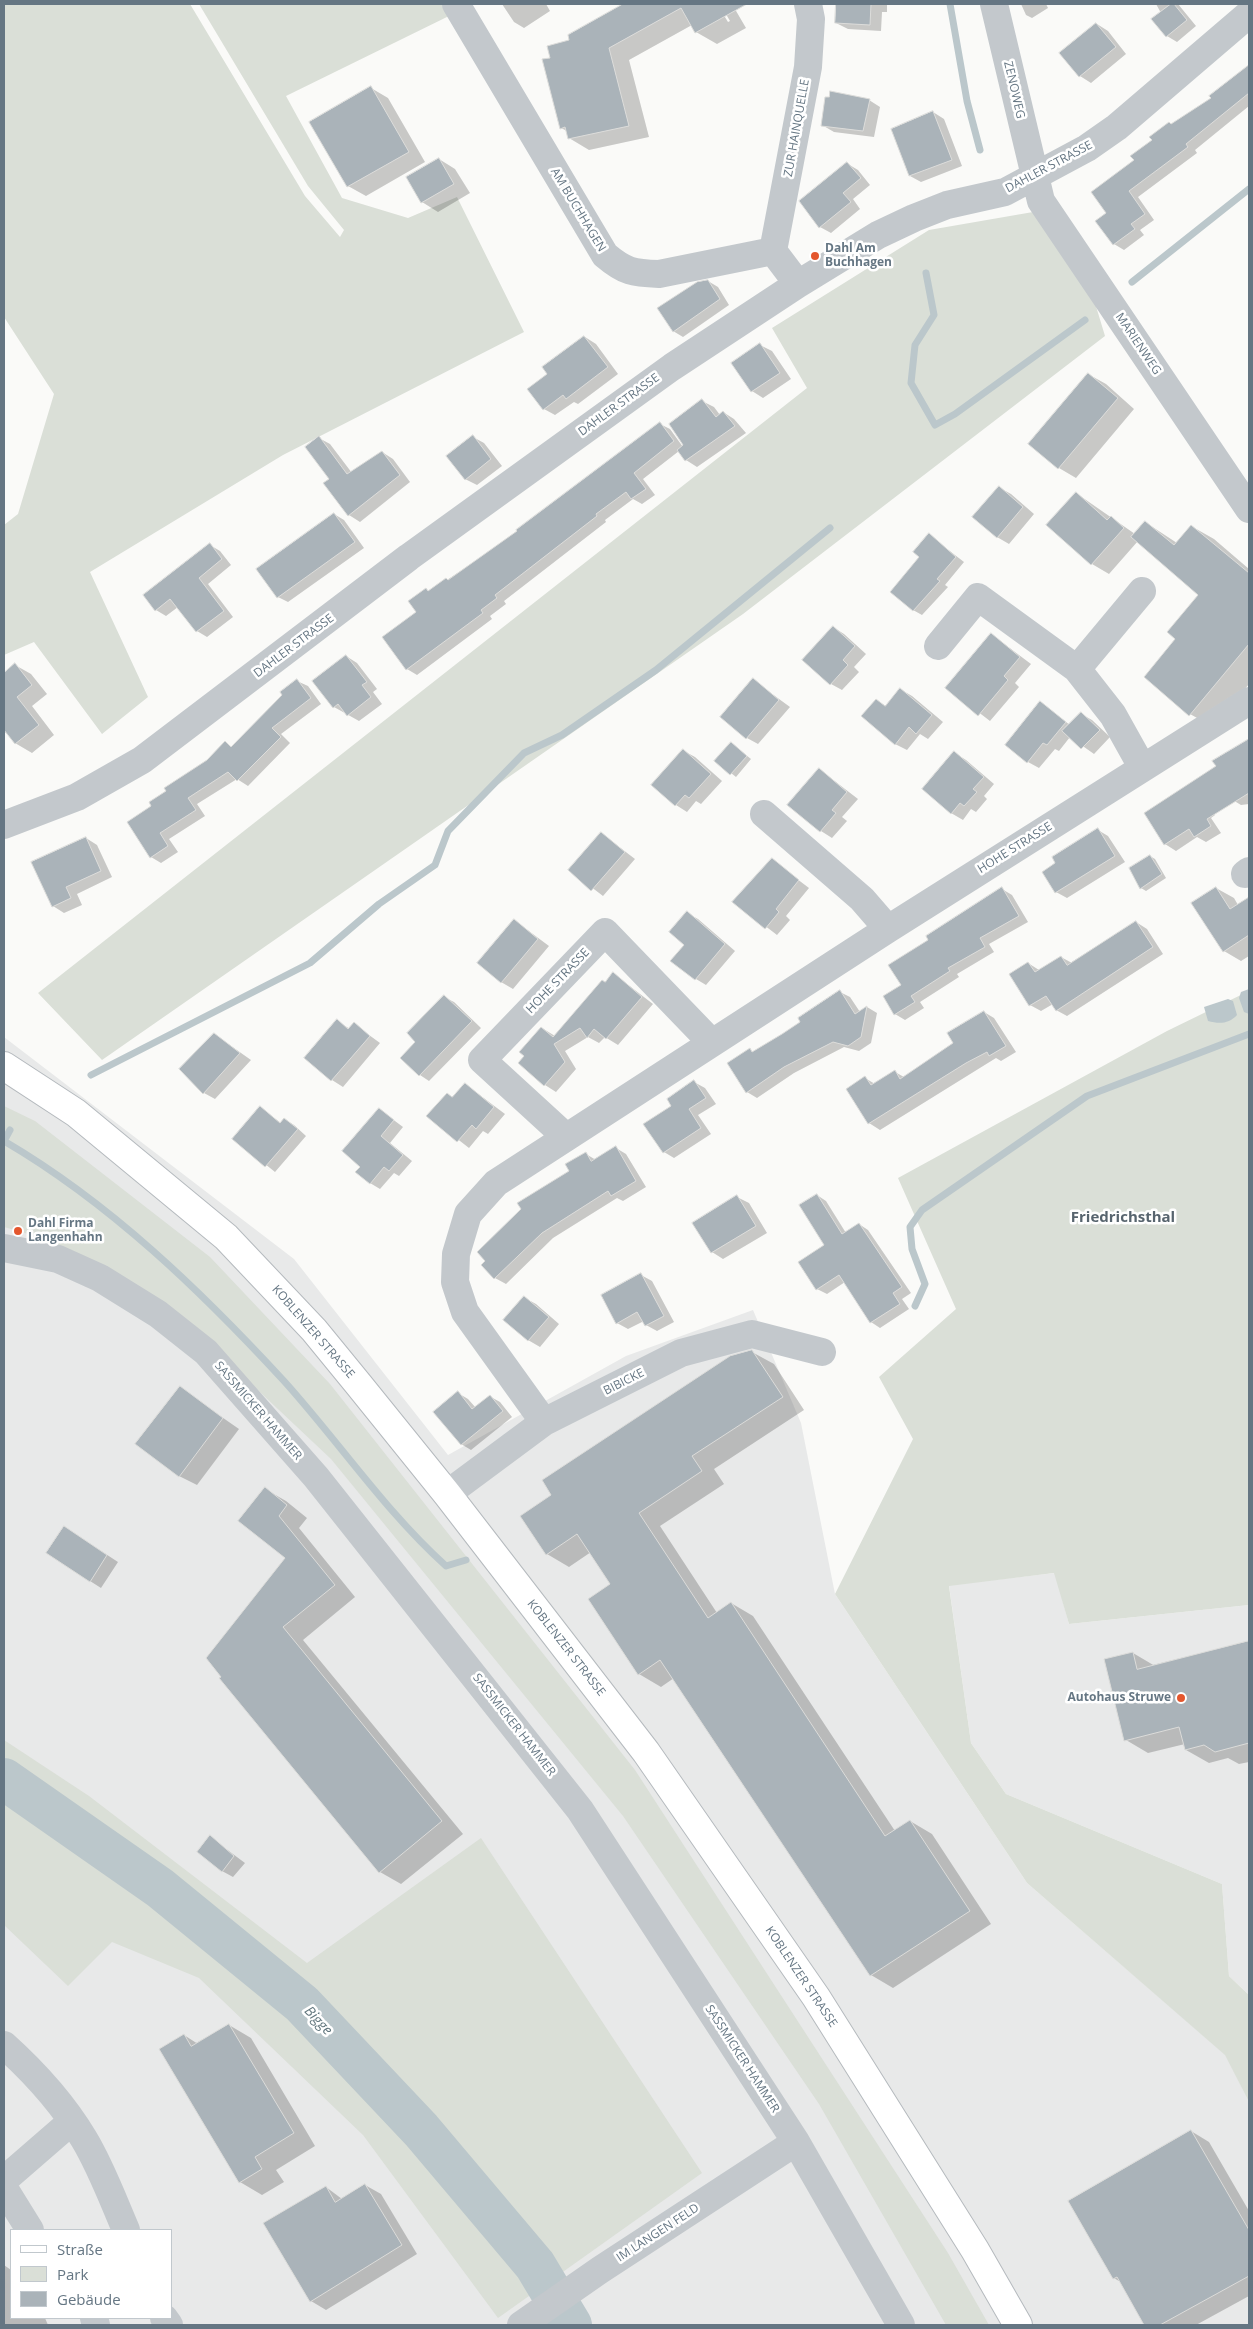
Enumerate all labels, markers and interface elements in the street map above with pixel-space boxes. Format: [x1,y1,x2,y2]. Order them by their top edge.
street label: ZENOWEG [1000,60,1028,120]
street label: ZUR HAINQUELLE [781,78,813,178]
street label: DAHLER STRASSE [1003,138,1095,196]
street label: AM BUCHHAGEN [547,165,609,255]
place label: Dahl Am Buchhagen [825,242,892,270]
marker: Dahl Am Buchhagen [809,250,821,262]
street label: MARIENWEG [1112,310,1164,378]
street label: DAHLER STRASSE [576,371,662,439]
street label: DAHLER STRASSE [251,611,337,681]
street label: HOHE STRASSE [975,819,1055,877]
street label: HOHE STRASSE [523,945,593,1017]
district label: Friedrichsthal [1071,1209,1175,1227]
place label: Dahl Firma Langenhahn [28,1217,103,1245]
marker: Dahl Firma Langenhahn [12,1225,24,1237]
street label: KOBLENZER STRASSE [269,1283,357,1381]
street label: SASSMICKER HAMMER [211,1359,305,1463]
street label: BIBICKE [601,1366,647,1398]
street label: KOBLENZER STRASSE [524,1597,608,1699]
street label: SASSMICKER HAMMER [470,1671,558,1779]
place label: Autohaus Struwe [1068,1691,1171,1705]
marker: Autohaus Struwe [1175,1692,1187,1704]
street label: KOBLENZER STRASSE [762,1924,840,2030]
street label: SASSMICKER HAMMER [702,2002,782,2116]
water label: Bigge [300,2003,336,2039]
street label: IM LANGEN FELD [614,2201,702,2265]
legend [10,2229,172,2319]
text: Straße [57,2239,103,2259]
text: Park [57,2264,88,2284]
text: Gebäude [57,2289,121,2309]

